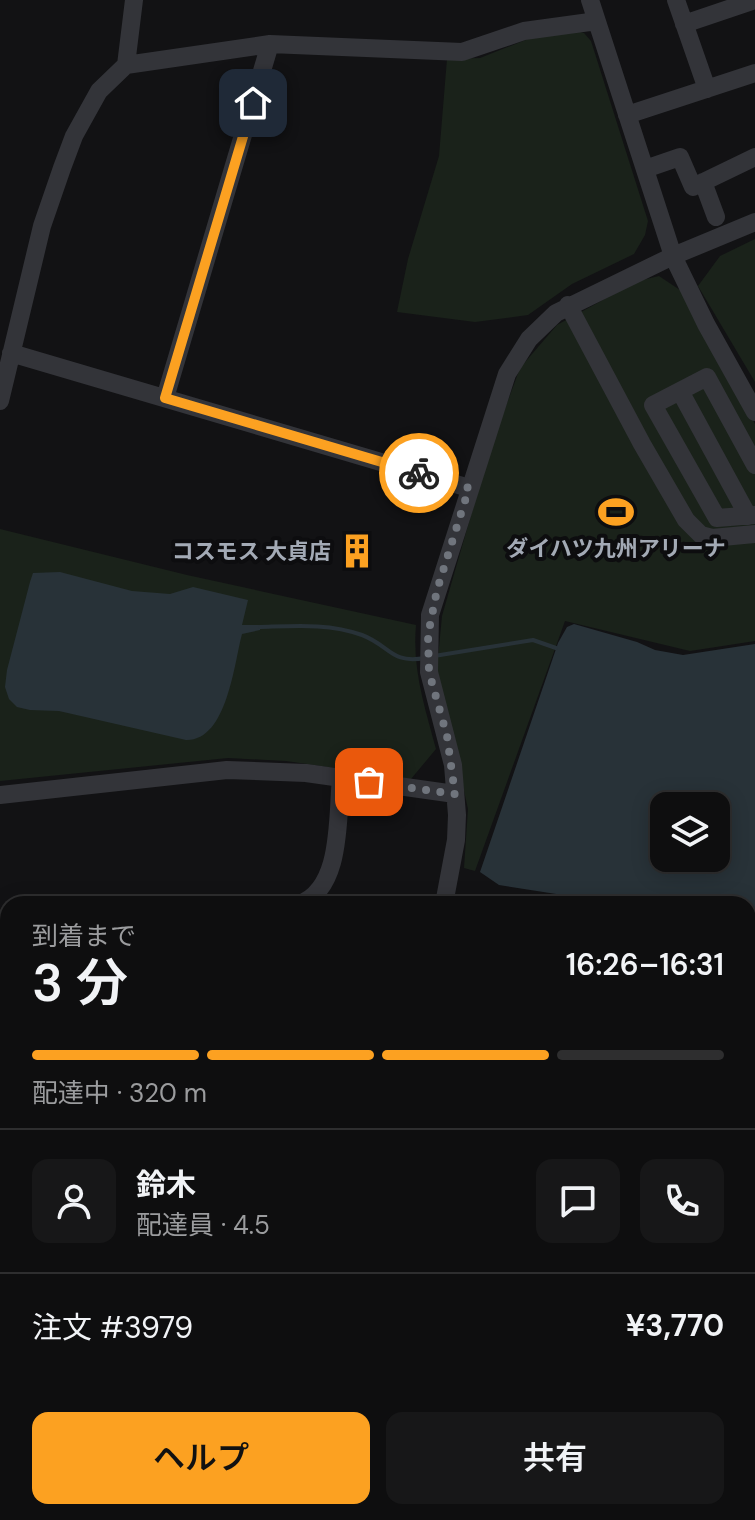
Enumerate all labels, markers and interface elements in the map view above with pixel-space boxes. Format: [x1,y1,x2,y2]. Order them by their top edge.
pin [219,69,287,137]
icon: home [231,81,275,125]
courier [379,433,459,513]
icon: bike [397,451,441,495]
sports icon: ダイハツ九州アリーナ [597,493,635,531]
building icon: コスモス 大貞店 [338,532,376,570]
place label: ダイハツ九州アリーナ [506,534,726,563]
place label: コスモス 大貞店 [172,537,331,566]
pin [335,748,403,816]
icon: bag [347,760,391,804]
map controls [650,792,730,872]
button: layers [650,792,730,872]
text: 到着まで [32,919,136,953]
text: 16:26–16:31 [566,945,724,984]
text: 3 分 [32,949,128,1017]
text: 配達中 · 320 m [32,1076,207,1110]
button: person [32,1159,116,1243]
button: chat [536,1159,620,1243]
button: phone [640,1159,724,1243]
text: 鈴木 [136,1165,196,1204]
text: 配達員 · 4.5 [136,1208,270,1242]
text: ¥3,770 [626,1306,724,1345]
text: 注文 #3979 [32,1308,193,1347]
button: ヘルプ [32,1412,370,1504]
button: 共有 [386,1412,724,1504]

